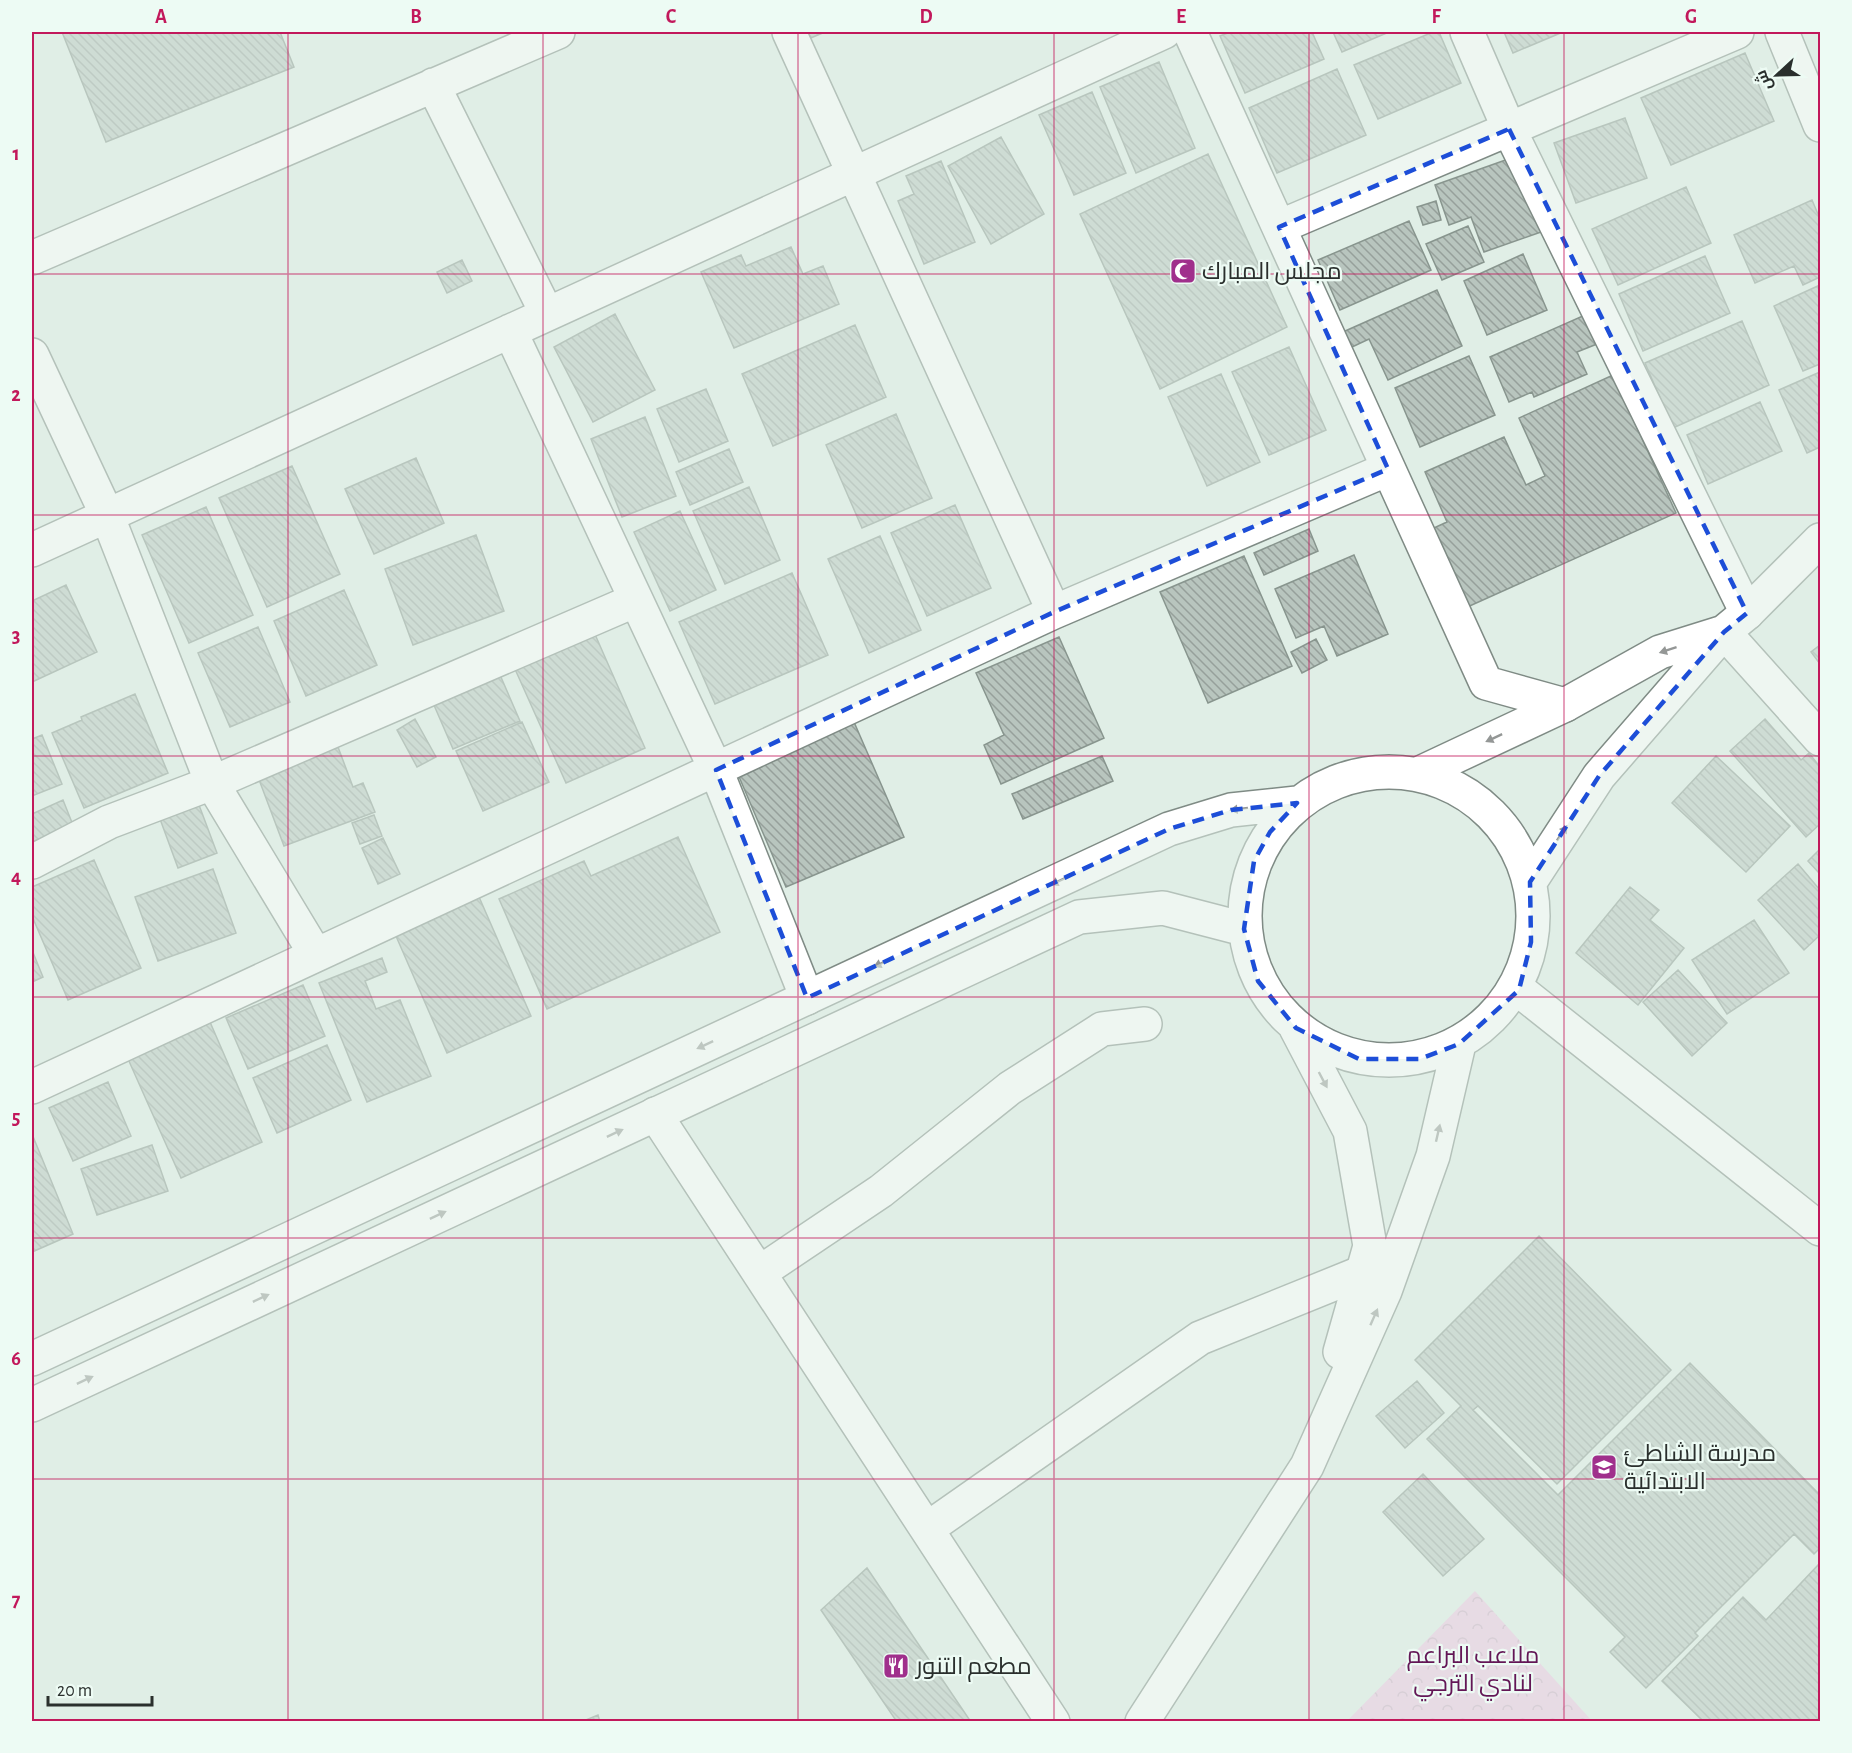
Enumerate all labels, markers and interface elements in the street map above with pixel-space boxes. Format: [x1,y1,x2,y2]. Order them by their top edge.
text: A [155,7,167,27]
text: B [410,7,422,27]
text: C [666,7,677,27]
text: D [919,7,933,27]
text: E [1176,7,1186,27]
text: F [1431,7,1441,27]
text: G [1685,7,1697,27]
north arrow [1747,45,1807,105]
text: ش [1752,67,1776,93]
text: 1 [12,144,20,164]
mosque icon: مجلس المبارك [1168,256,1198,286]
place label: مجلس المبارك [1202,260,1342,285]
text: 2 [11,385,21,405]
text: 3 [12,626,20,646]
one-way arrow [1659,646,1677,655]
one-way arrow [1486,733,1503,742]
one-way arrow [1230,804,1249,814]
one-way arrow [1556,825,1567,841]
text: 4 [11,867,21,887]
one-way arrow [1050,876,1067,885]
one-way arrow [872,958,890,968]
one-way arrow [696,1041,714,1050]
one-way arrow [1318,1071,1328,1088]
text: 5 [12,1108,20,1128]
one-way arrow [1434,1123,1443,1142]
one-way arrow [606,1128,624,1138]
one-way arrow [430,1211,447,1220]
one-way arrow [253,1293,270,1302]
one-way arrow [1369,1308,1378,1325]
text: 6 [11,1349,21,1369]
one-way arrow [76,1375,93,1384]
place label: مدرسة الشاطئ الابتدائية [1624,1441,1776,1494]
school or university icon: مدرسة الشاطئ الابتدائية [1589,1452,1619,1482]
text: 7 [12,1590,21,1610]
park label: ملاعب البراعم لنادي الترجي [1406,1644,1540,1702]
restaurant icon: مطعم التنور [881,1651,911,1681]
place label: مطعم التنور [914,1655,1032,1682]
scale bar [48,1669,152,1707]
text: 20 m [57,1682,92,1700]

